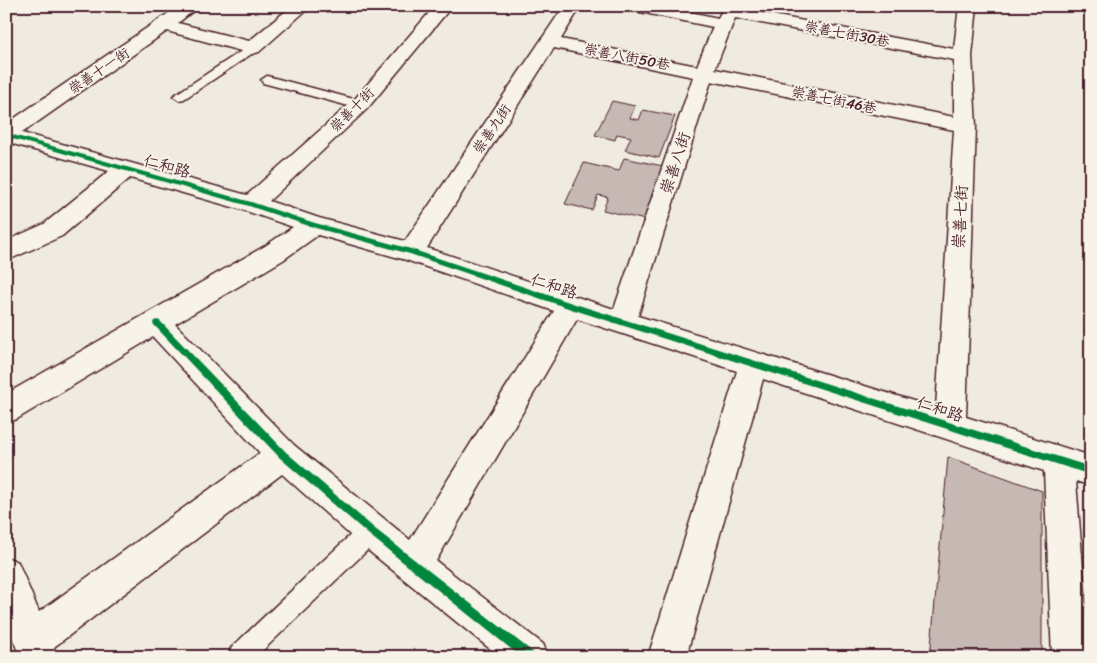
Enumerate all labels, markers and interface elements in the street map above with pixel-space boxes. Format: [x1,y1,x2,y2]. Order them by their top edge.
street label: 崇善七街30巷 [802,13,893,55]
street label: 崇善八街50巷 [582,36,673,78]
street label: 崇善十一街 [63,41,135,101]
street label: 崇善七街46巷 [789,79,880,121]
street label: 崇善十街 [323,81,381,139]
street label: 崇善九街 [466,99,518,159]
street label: 崇善八街 [651,128,699,198]
street label: 仁和路 [140,146,194,186]
street label: 崇善七街 [944,184,976,250]
street label: 仁和路 [527,265,581,307]
street label: 仁和路 [913,388,967,430]

